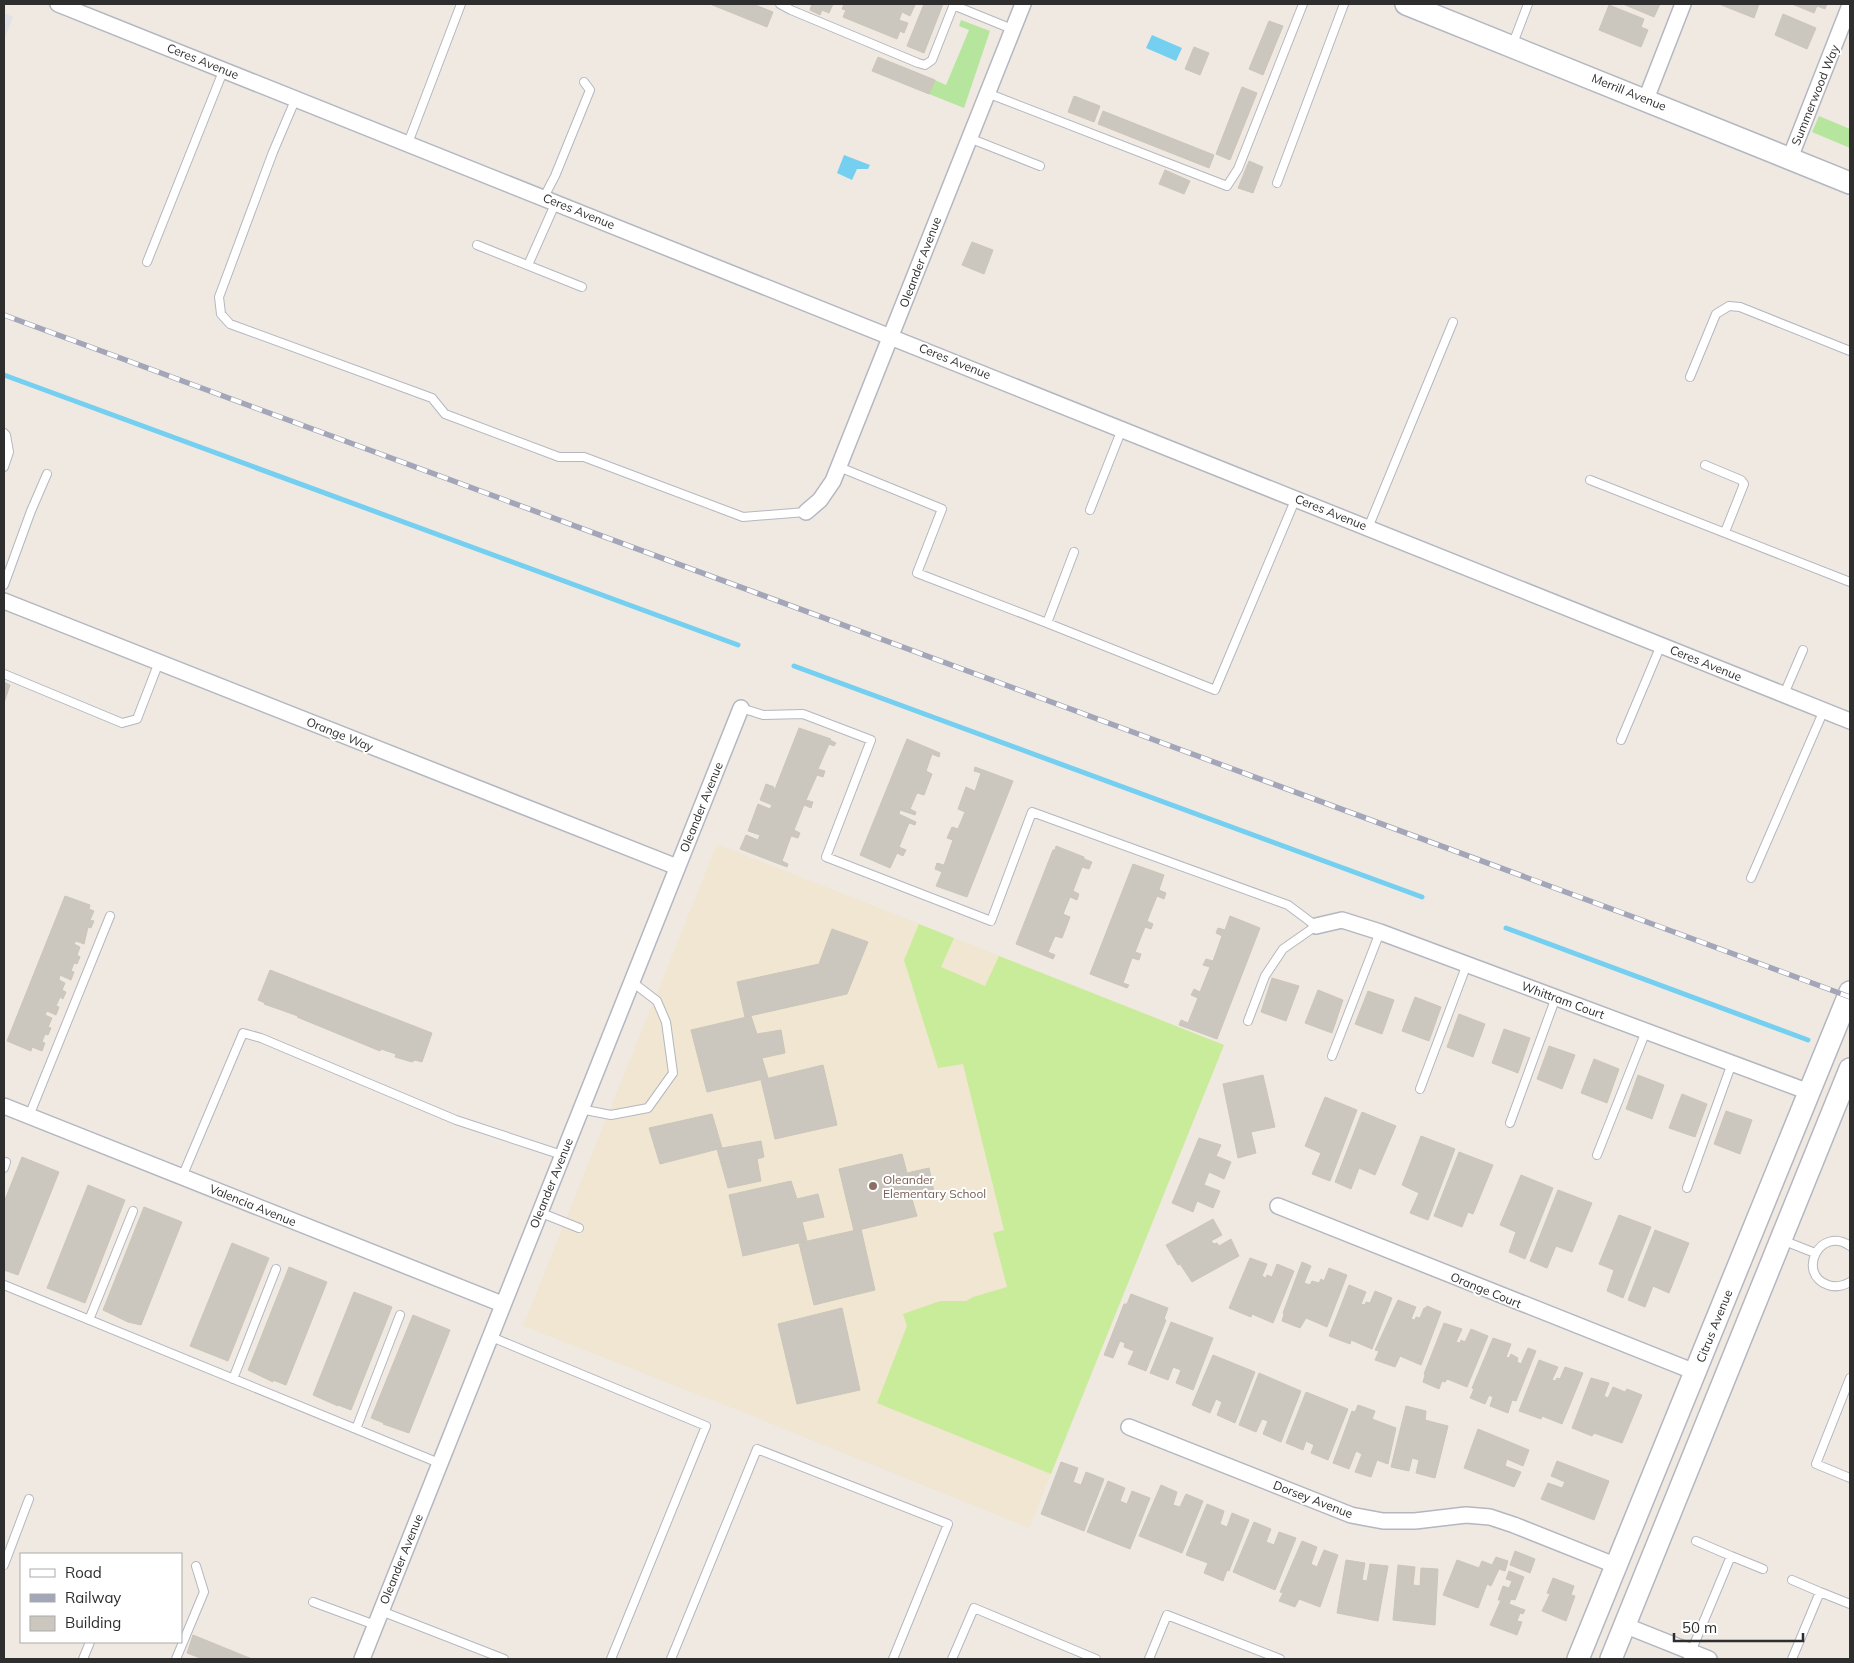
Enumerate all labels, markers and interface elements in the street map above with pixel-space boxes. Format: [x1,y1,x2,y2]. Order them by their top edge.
street label: Ceres Avenue [165,40,241,82]
street label: Summerwood Way [1788,42,1842,148]
street label: Merrill Avenue [1590,70,1668,114]
street label: Ceres Avenue [541,190,617,232]
street label: Oleander Avenue [896,215,944,309]
street label: Ceres Avenue [917,340,993,382]
street label: Ceres Avenue [1293,491,1369,533]
street label: Ceres Avenue [1668,642,1744,684]
street label: Orange Way [304,714,376,754]
street label: Oleander Avenue [676,760,726,854]
street label: Whittram Court [1520,978,1606,1022]
street label: Oleander Avenue [526,1136,576,1230]
place label: Oleander Elementary School [883,1172,986,1201]
marker: Oleander Elementary School [867,1180,879,1192]
street label: Valencia Avenue [207,1181,299,1229]
street label: Orange Court [1448,1269,1524,1311]
street label: Citrus Avenue [1693,1287,1735,1365]
street label: Dorsey Avenue [1271,1477,1355,1521]
street label: Oleander Avenue [376,1512,426,1606]
legend [20,1553,182,1643]
text: Road [65,1563,102,1582]
text: Railway [65,1588,121,1607]
scale bar [1674,1610,1803,1642]
text: Building [65,1613,121,1632]
text: 50 m [1682,1618,1717,1637]

